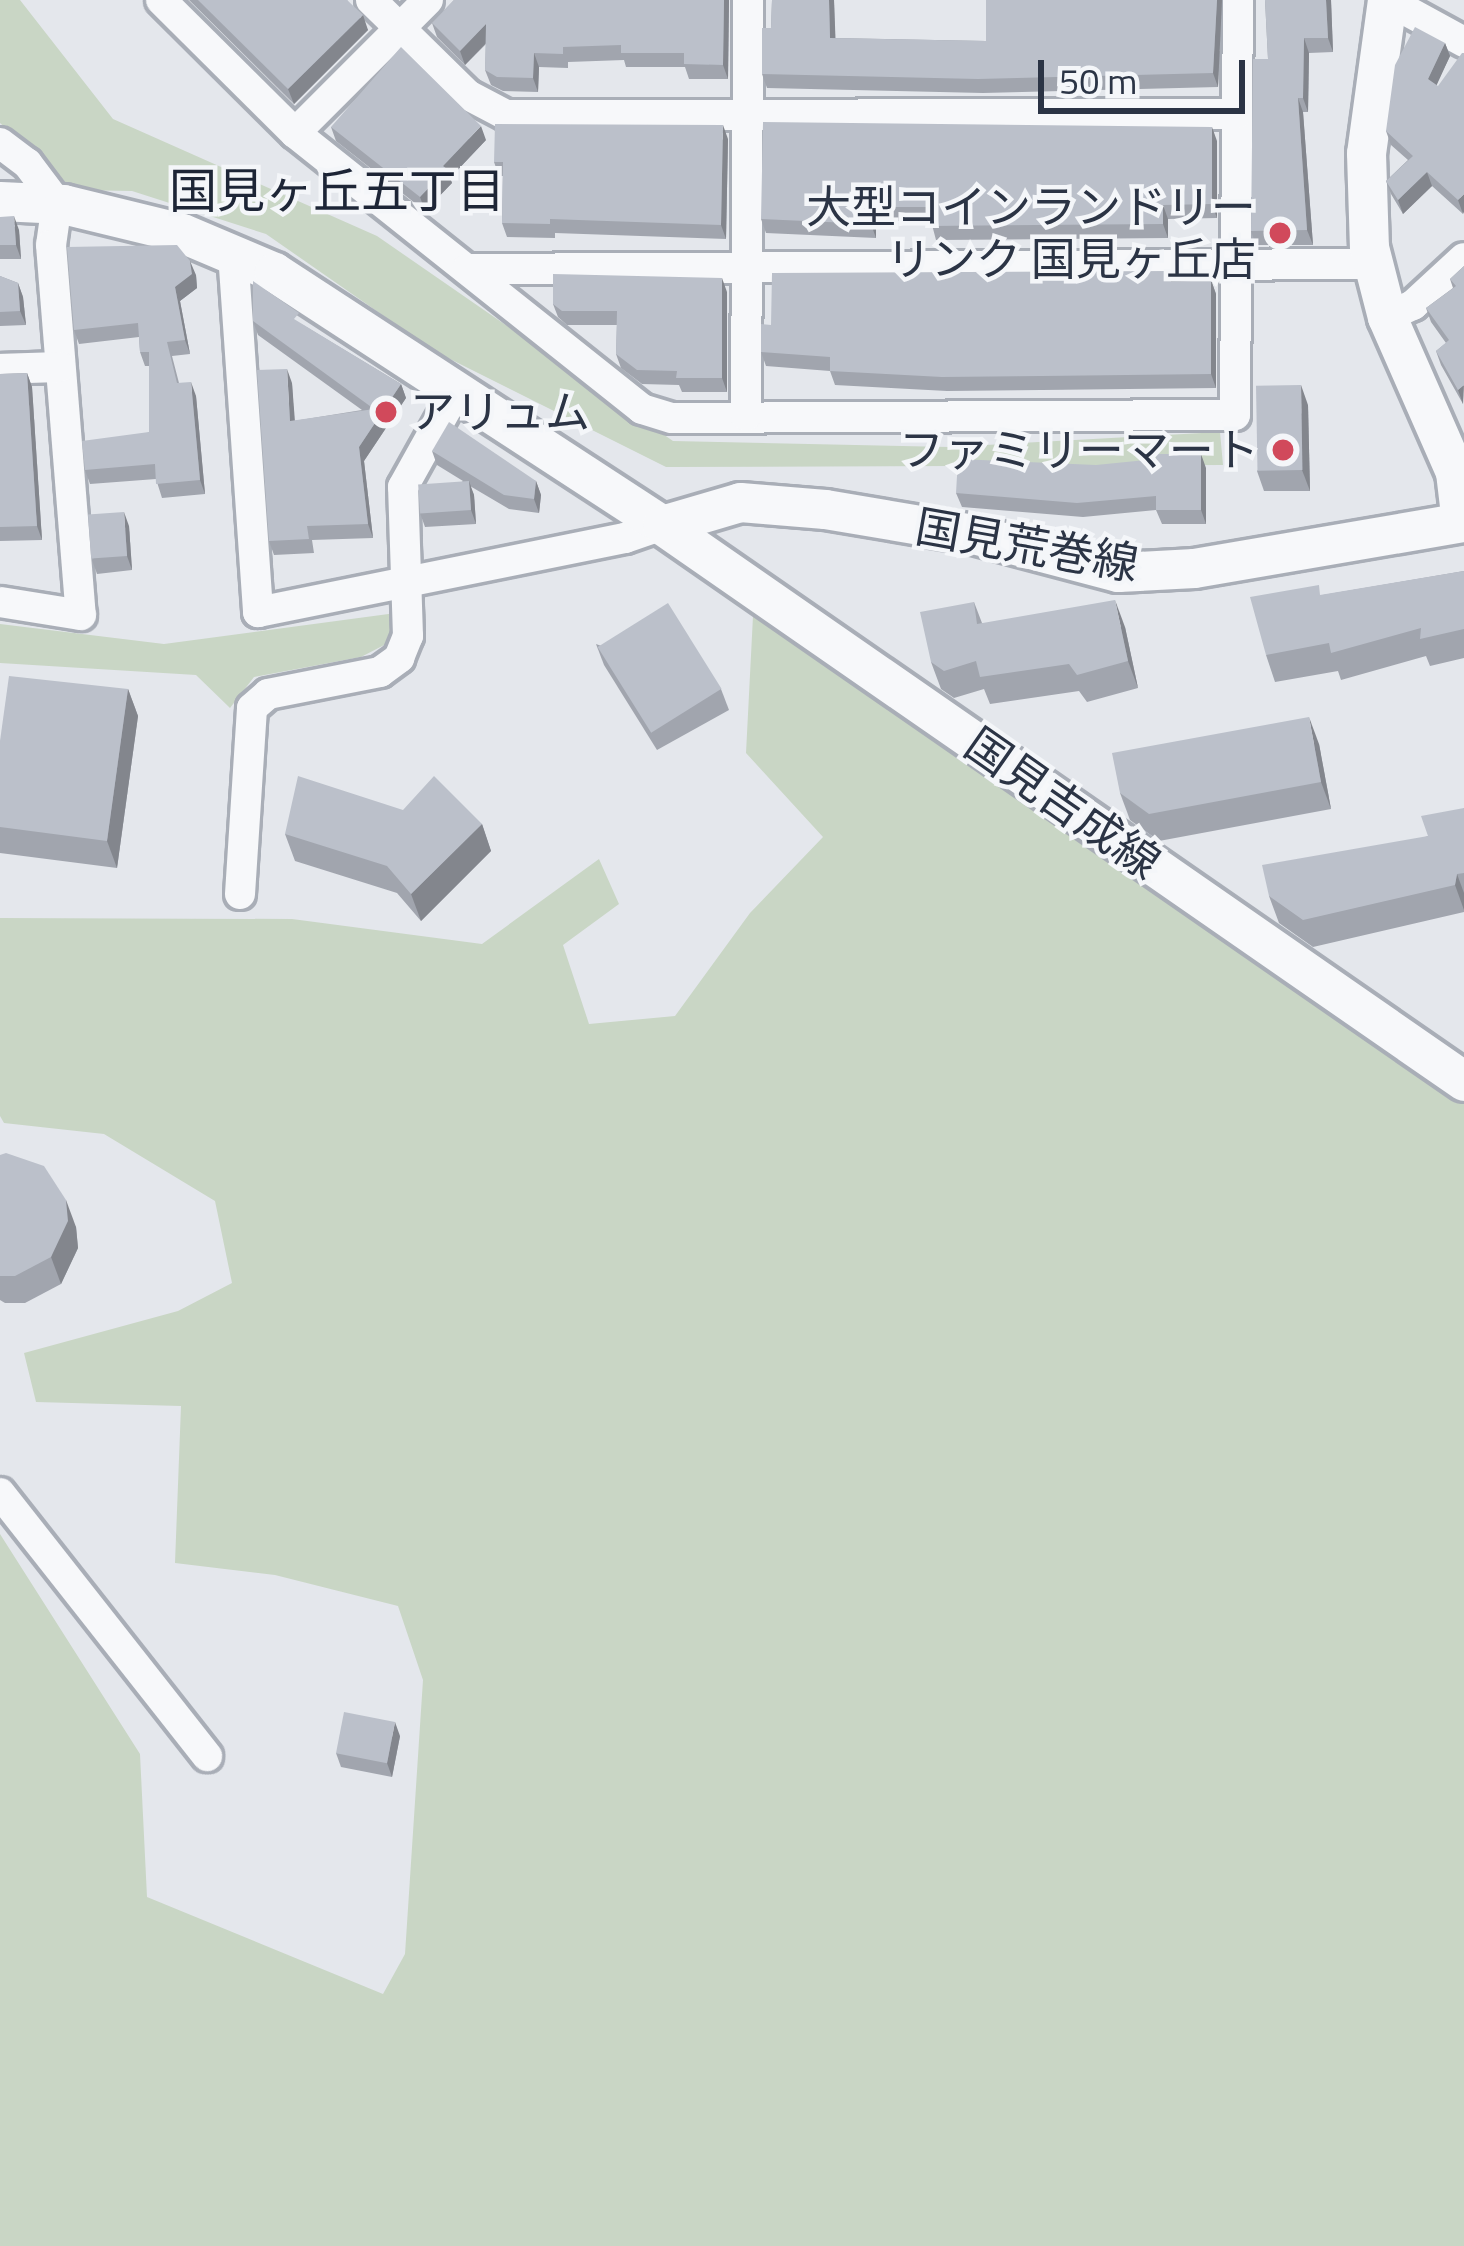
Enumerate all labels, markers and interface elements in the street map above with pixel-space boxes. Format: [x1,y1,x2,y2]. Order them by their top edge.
scale bar [1044,36,1251,110]
text: 50 m [1059,53,1137,108]
district label: 国見ヶ丘五丁目 [169,162,505,220]
place label: 大型コインランドリー リンク 国見ヶ丘店 [806,180,1256,286]
marker: 大型コインランドリー リンク 国見ヶ丘店 [1267,220,1293,246]
place label: アリュム [410,385,590,439]
marker: アリュム [373,399,399,425]
place label: ファミリーマート [899,423,1259,477]
marker: ファミリーマート [1270,437,1296,463]
street label: 国見荒巻線 [912,499,1142,591]
street label: 国見吉成線 [955,716,1171,890]

